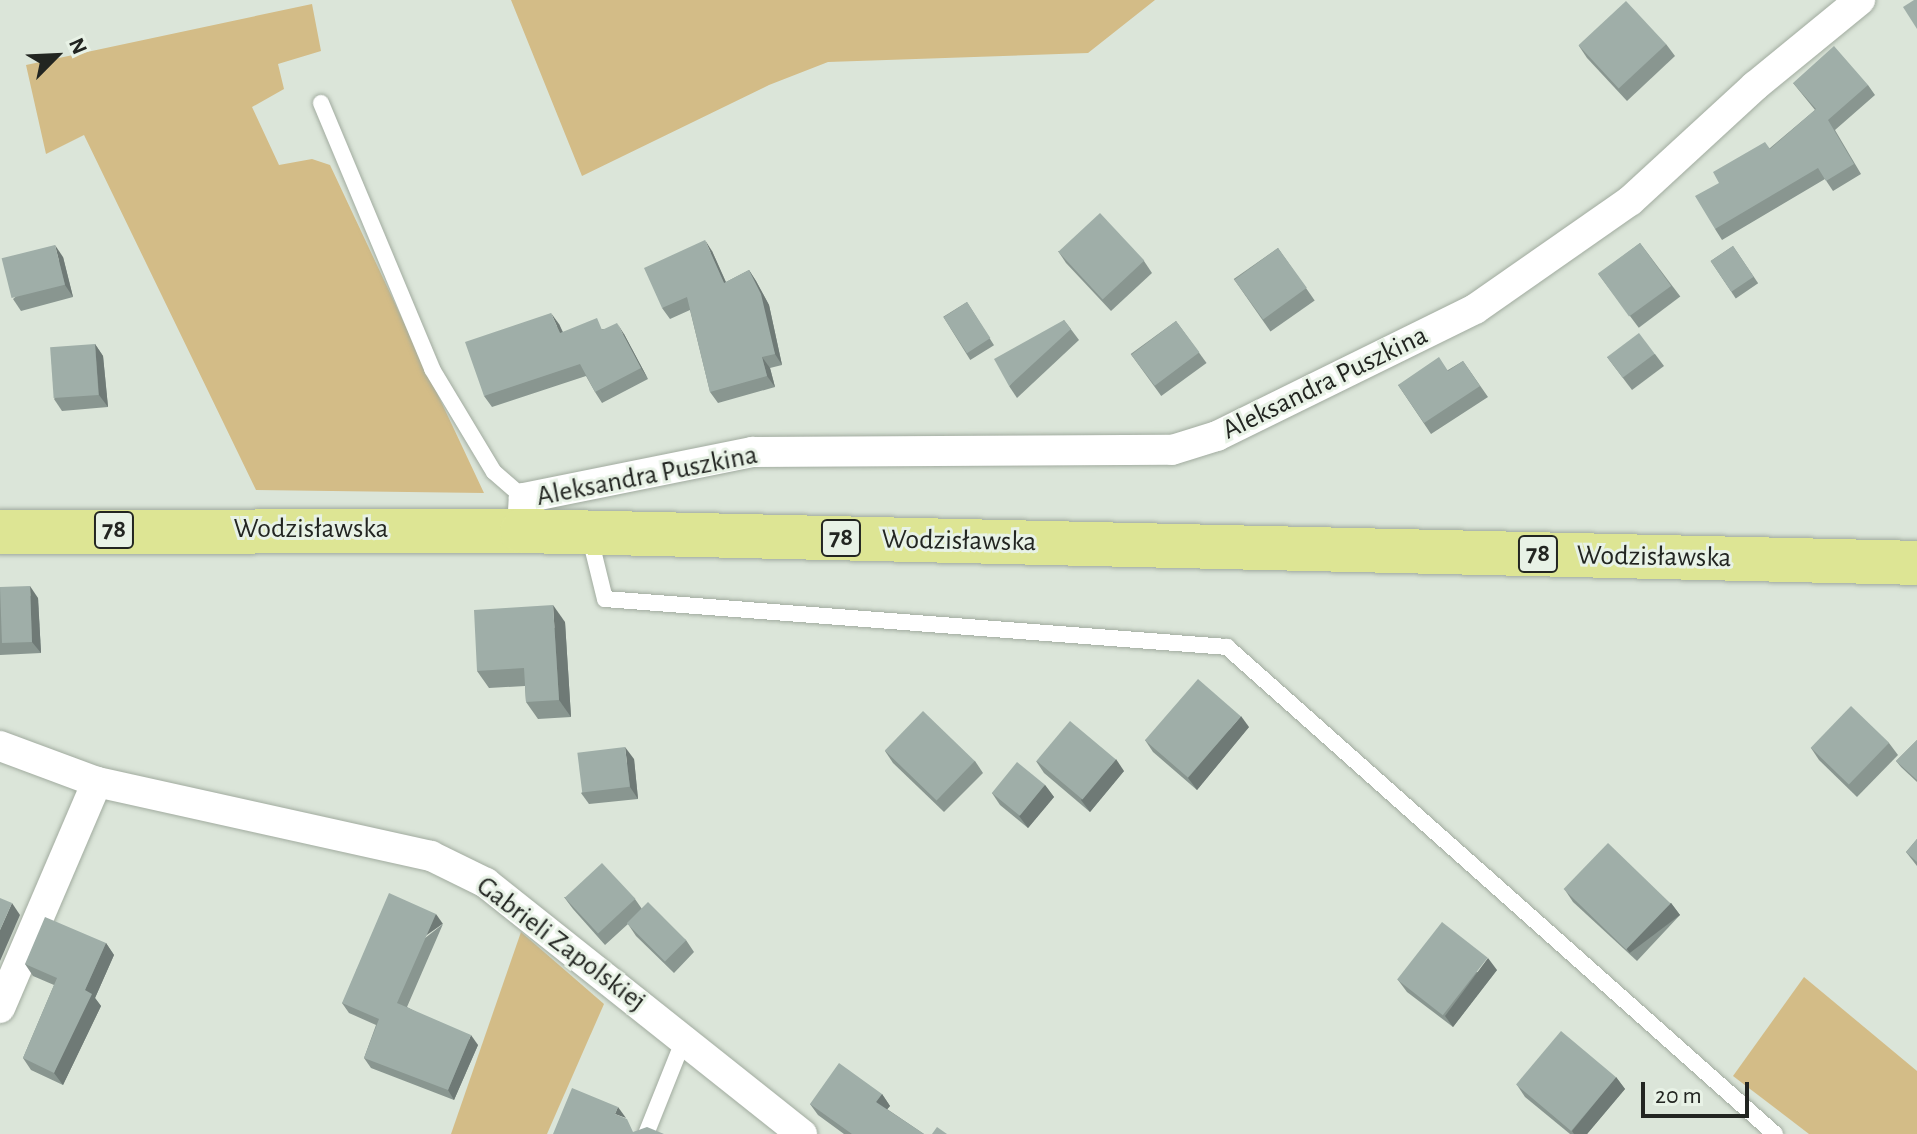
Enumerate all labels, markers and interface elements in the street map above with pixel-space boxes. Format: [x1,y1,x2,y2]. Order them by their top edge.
north arrow [16,16,96,96]
text: N [65,35,91,58]
street label: Aleksandra Puszkina [1217,319,1433,447]
street label: Aleksandra Puszkina [534,438,760,514]
road number: 78 [92,508,136,552]
street label: Wodzisławska [234,512,388,546]
road number: 78 [819,516,863,560]
street label: Wodzisławska [881,523,1037,559]
road number: 78 [1516,532,1560,576]
street label: Wodzisławska [1576,539,1732,575]
street label: Gabrieli Zapolskiej [470,869,652,1019]
scale bar [1645,1066,1753,1116]
text: 20 m [1655,1084,1702,1108]

